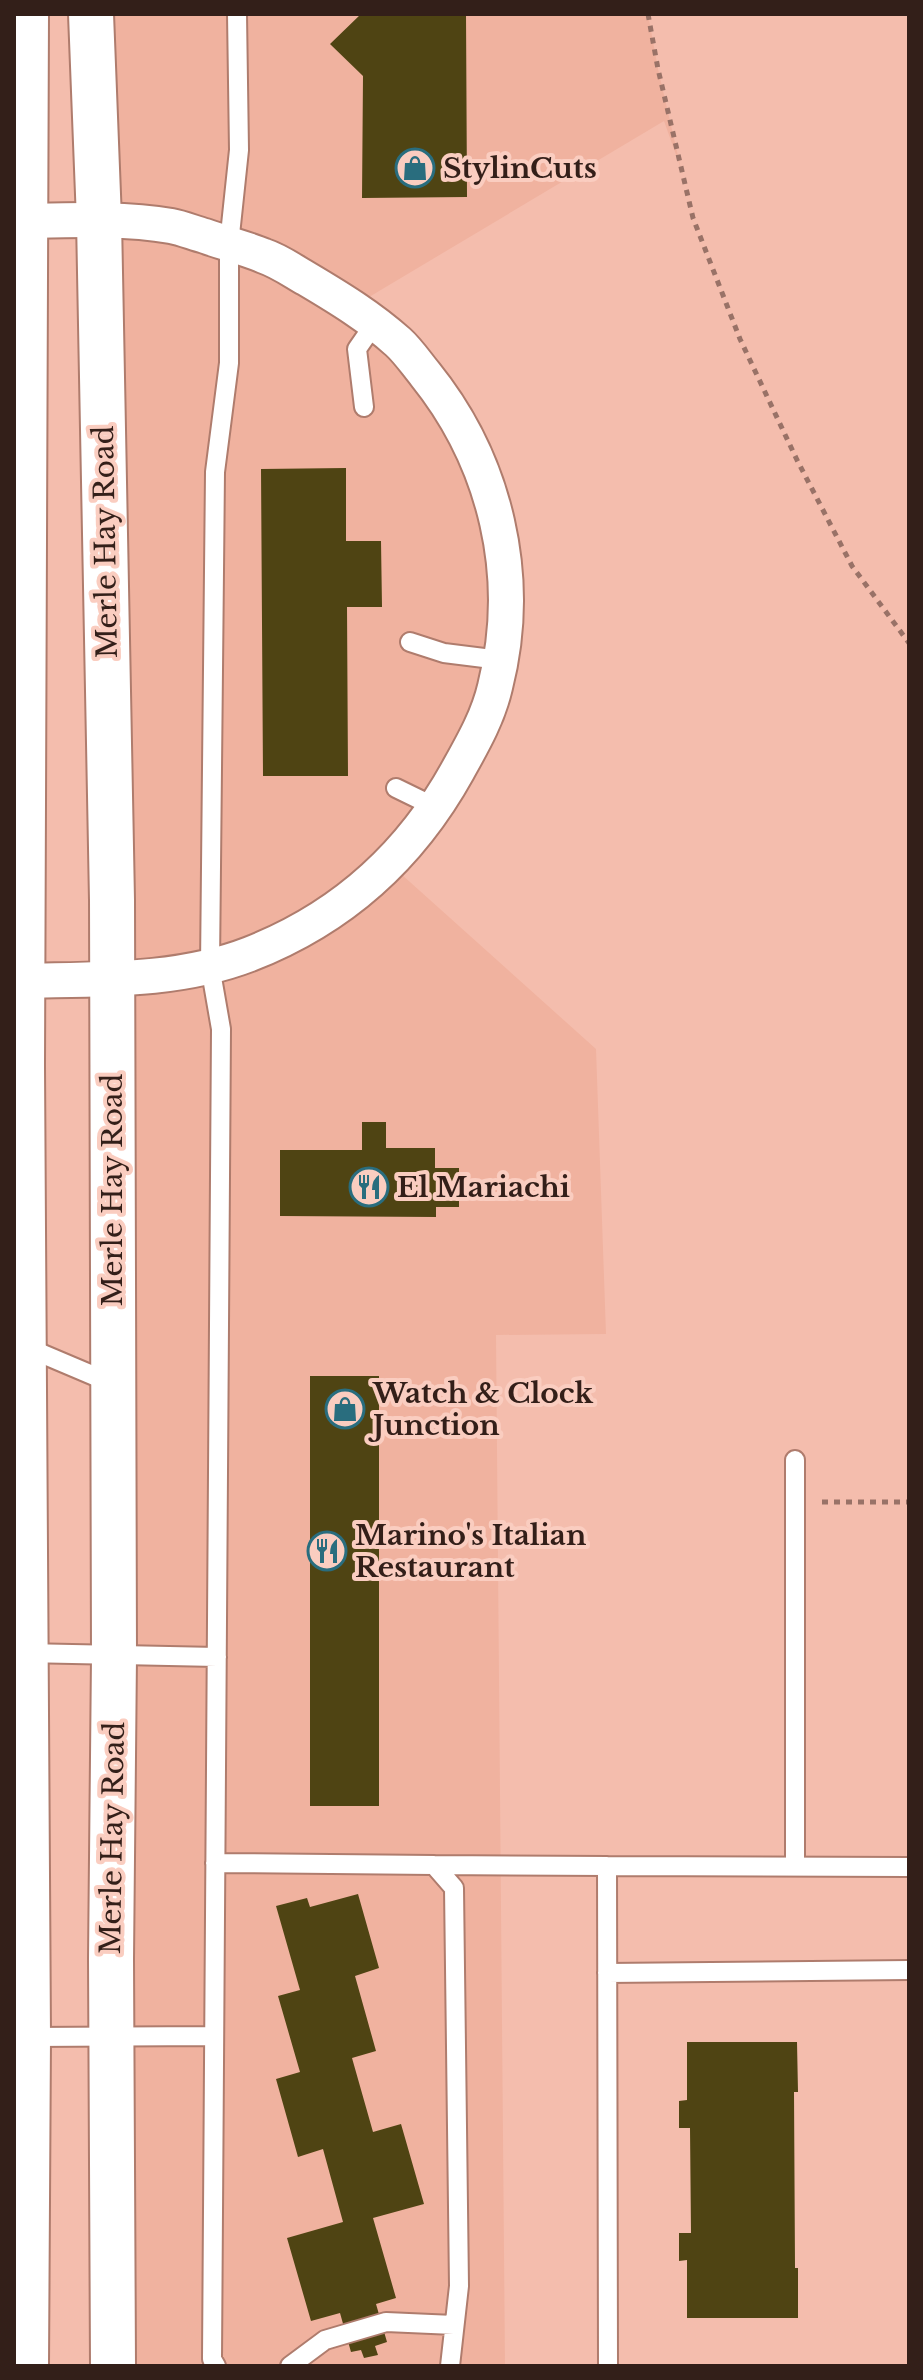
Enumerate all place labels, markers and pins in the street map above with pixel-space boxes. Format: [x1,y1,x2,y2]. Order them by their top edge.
shop icon: StylinCuts [394,147,436,189]
place label: StylinCuts [443,151,597,186]
restaurant icon: El Mariachi [348,1166,390,1208]
place label: El Mariachi [397,1170,570,1205]
place label: Watch & Clock Junction [368,1376,594,1443]
shop icon: Watch & Clock Junction [324,1388,366,1430]
place label: Marino's Italian Restaurant [355,1518,586,1585]
restaurant icon: Marino's Italian Restaurant [306,1530,348,1572]

